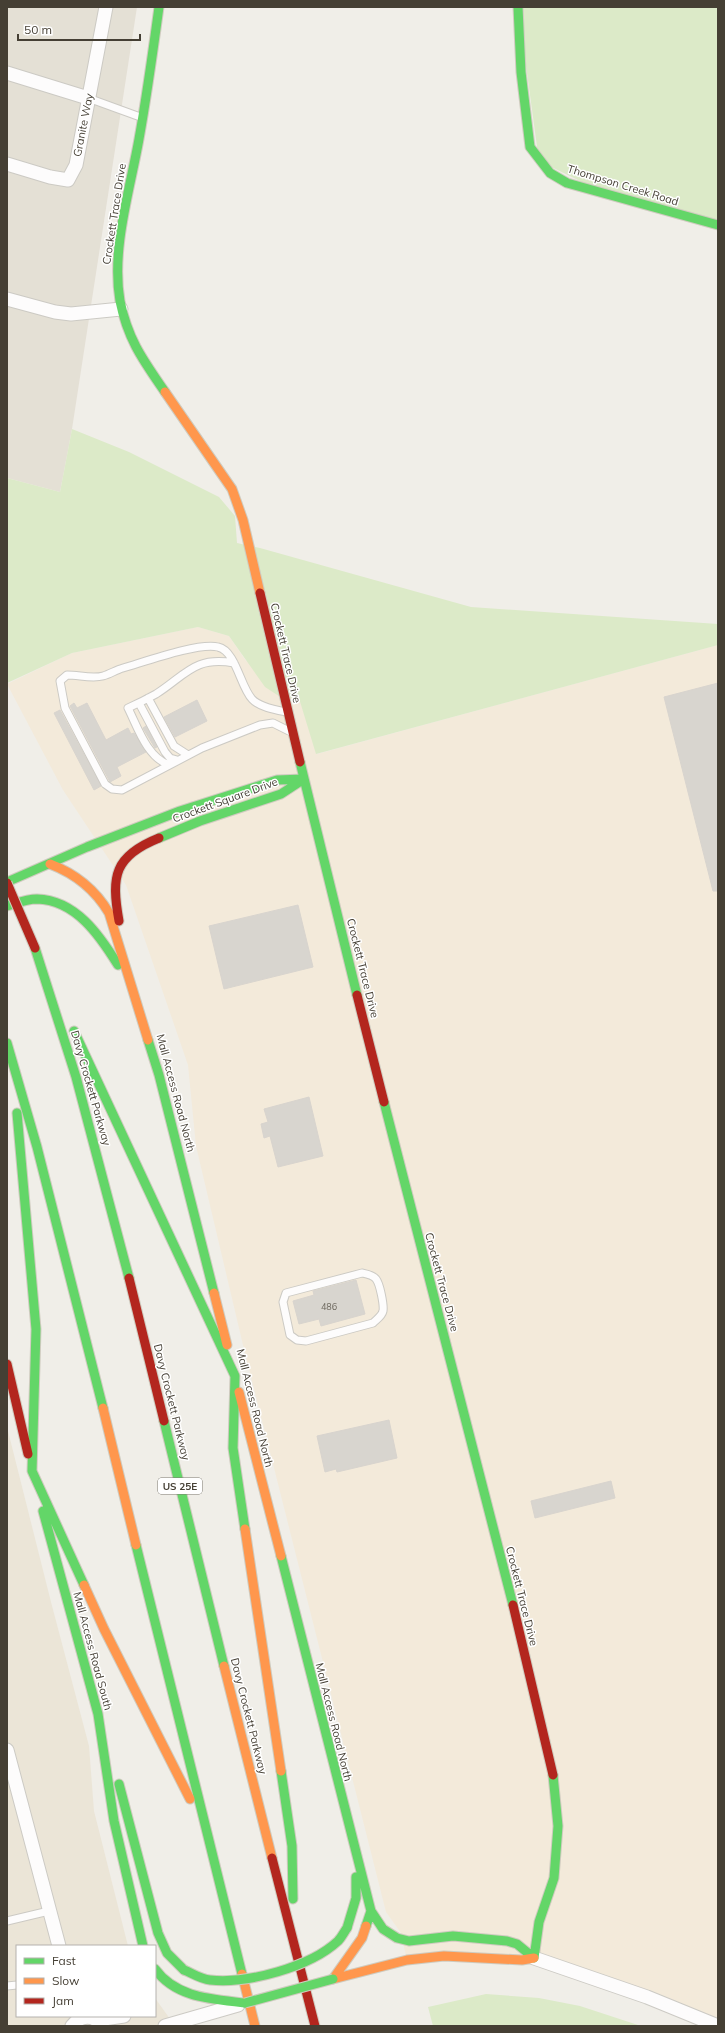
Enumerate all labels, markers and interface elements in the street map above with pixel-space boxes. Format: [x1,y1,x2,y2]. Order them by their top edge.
scale bar [18,16,140,42]
text: 50 m [24,22,52,37]
street label: Granite Way [70,92,96,158]
street label: Thompson Creek Road [566,161,680,209]
street label: Crockett Trace Drive [99,162,129,266]
street label: Crockett Trace Drive [268,602,304,704]
street label: Crockett Square Drive [171,774,279,826]
street label: Crockett Trace Drive [344,917,382,1019]
street label: Davy Crockett Parkway [68,1029,114,1147]
street label: Mall Access Road North [154,1032,198,1154]
street label: Crockett Trace Drive [422,1231,462,1333]
house number: 486 [321,1301,337,1312]
street label: Davy Crockett Parkway [151,1342,193,1462]
street label: Mall Access Road North [234,1347,276,1469]
road number: US 25E [158,1478,202,1494]
street label: Crockett Trace Drive [503,1545,541,1647]
street label: Mall Access Road South [70,1590,116,1712]
street label: Davy Crockett Parkway [228,1656,270,1776]
street label: Mall Access Road North [313,1661,355,1783]
legend [16,1945,156,2017]
text: Fast [52,1953,76,1968]
text: Slow [52,1973,80,1988]
text: Jam [52,1993,74,2008]

